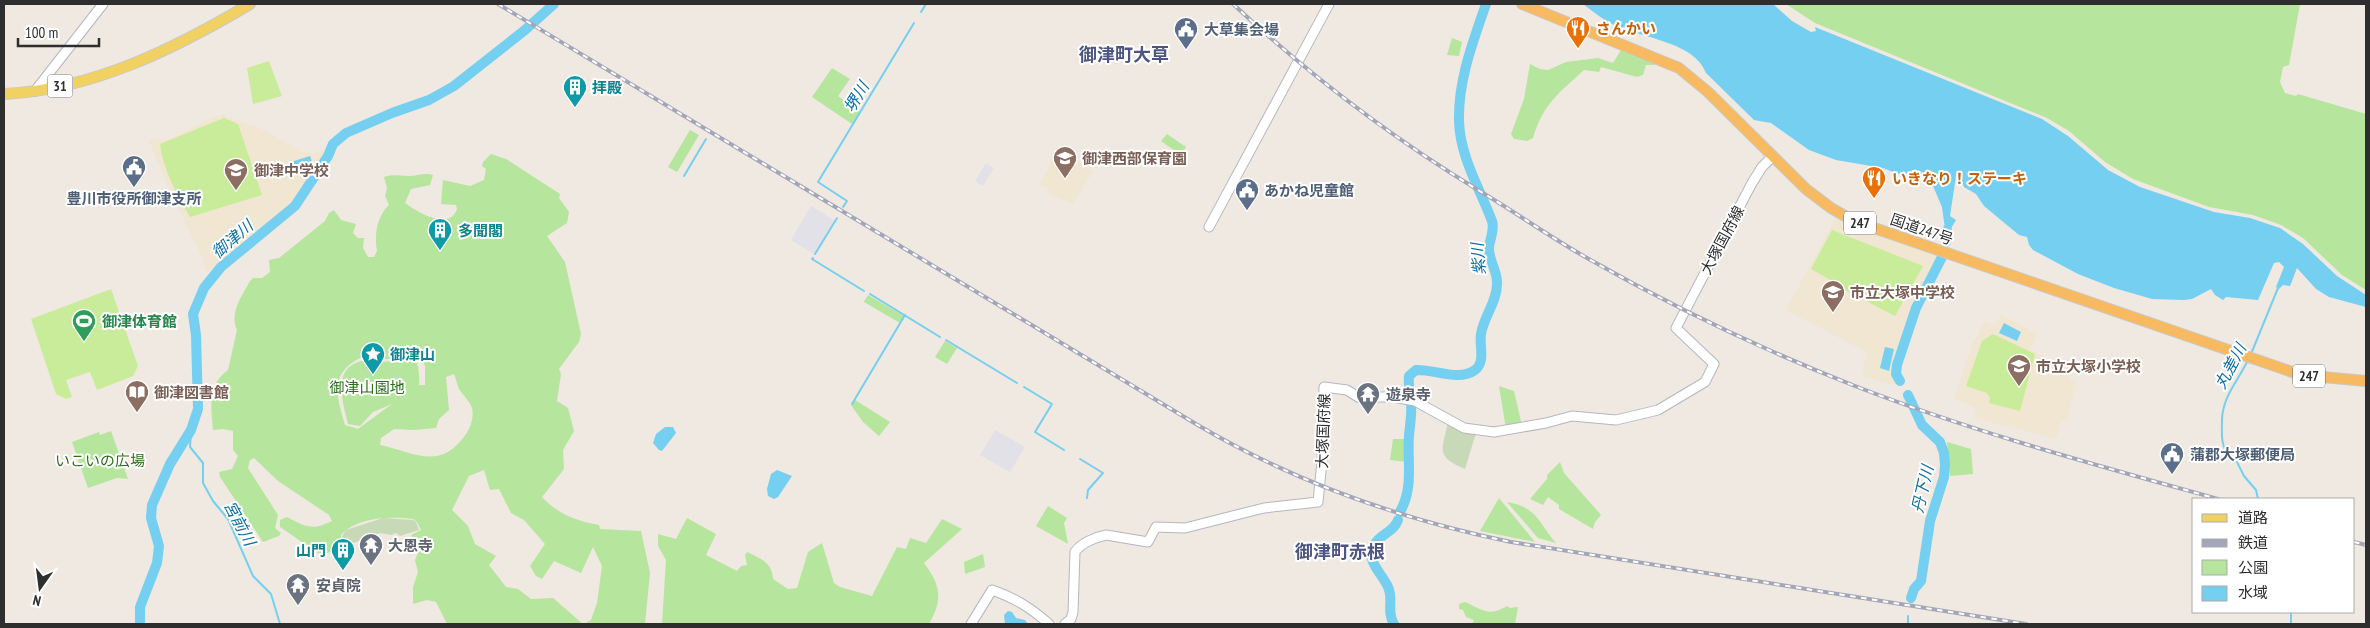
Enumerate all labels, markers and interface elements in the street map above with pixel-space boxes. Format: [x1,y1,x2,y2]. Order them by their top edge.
scale bar [18,15,99,47]
restaurant icon: さんかい [1565,15,1591,49]
public building icon: 大草集会場 [1173,16,1199,50]
place label: さんかい [1596,19,1656,38]
place label: 大草集会場 [1204,20,1279,39]
text: 100 m [25,23,58,42]
district label: 御津町大草 [1078,43,1169,66]
road number: 31 [48,74,72,98]
building icon: 拝殿 [562,74,588,108]
water label: 堺川 [839,76,874,116]
place label: 拝殿 [592,78,622,97]
school or university icon: 御津西部保育園 [1052,145,1078,179]
place label: 御津西部保育園 [1082,149,1187,168]
public building icon: 豊川市役所御津支所 [121,154,147,188]
school or university icon: 御津中学校 [223,157,249,191]
place label: 御津中学校 [254,161,329,180]
restaurant icon: いきなり！ステーキ [1861,165,1887,199]
place label: いきなり！ステーキ [1892,169,2027,188]
public building icon: あかね児童館 [1234,177,1260,211]
place label: あかね児童館 [1264,181,1354,200]
place label: 豊川市役所御津支所 [66,189,202,208]
street label: 大塚国府線 [1696,202,1748,278]
street label: 国道247号 [1888,209,1956,249]
road number: 247 [1844,212,1876,234]
water label: 御津川 [207,214,258,262]
building icon: 多聞閣 [427,217,453,251]
place label: 多聞閣 [458,221,503,240]
water label: 紫川 [1466,240,1489,276]
school or university icon: 市立大塚中学校 [1820,279,1846,313]
place label: 市立大塚中学校 [1850,283,1955,302]
sports icon: 御津体育館 [71,308,97,342]
place label: 御津体育館 [102,312,177,331]
water label: 丸差川 [2210,338,2251,392]
place icon: 御津山 [360,341,386,375]
place label: 御津山 [390,345,435,364]
school or university icon: 市立大塚小学校 [2006,353,2032,387]
place label: 市立大塚小学校 [2036,357,2141,376]
road number: 247 [2293,364,2325,388]
park label: 御津山園地 [329,378,405,397]
library icon: 御津図書館 [124,379,150,413]
temple icon: 遊泉寺 [1355,381,1381,415]
place label: 御津図書館 [154,383,229,402]
place label: 遊泉寺 [1386,385,1431,404]
street label: 大塚国府線 [1312,393,1334,469]
public building icon: 蒲郡大塚郵便局 [2159,441,2185,475]
place label: 蒲郡大塚郵便局 [2190,445,2295,464]
park label: いこいの広場 [55,451,145,470]
water label: 丹下川 [1907,461,1938,515]
water label: 宮前川 [220,497,261,551]
legend [2192,498,2355,613]
text: 道路 [2238,508,2268,527]
temple icon: 大恩寺 [358,532,384,566]
text: 鉄道 [2238,533,2268,552]
place label: 大恩寺 [388,536,433,555]
building icon: 山門 [330,537,356,571]
district label: 御津町赤根 [1294,540,1385,563]
place label: 山門 [296,541,326,560]
text: 公園 [2238,558,2268,577]
north arrow [15,563,65,613]
temple icon: 安貞院 [285,572,311,606]
place label: 安貞院 [316,576,361,595]
text: 水域 [2238,583,2268,602]
text: N [31,591,43,610]

